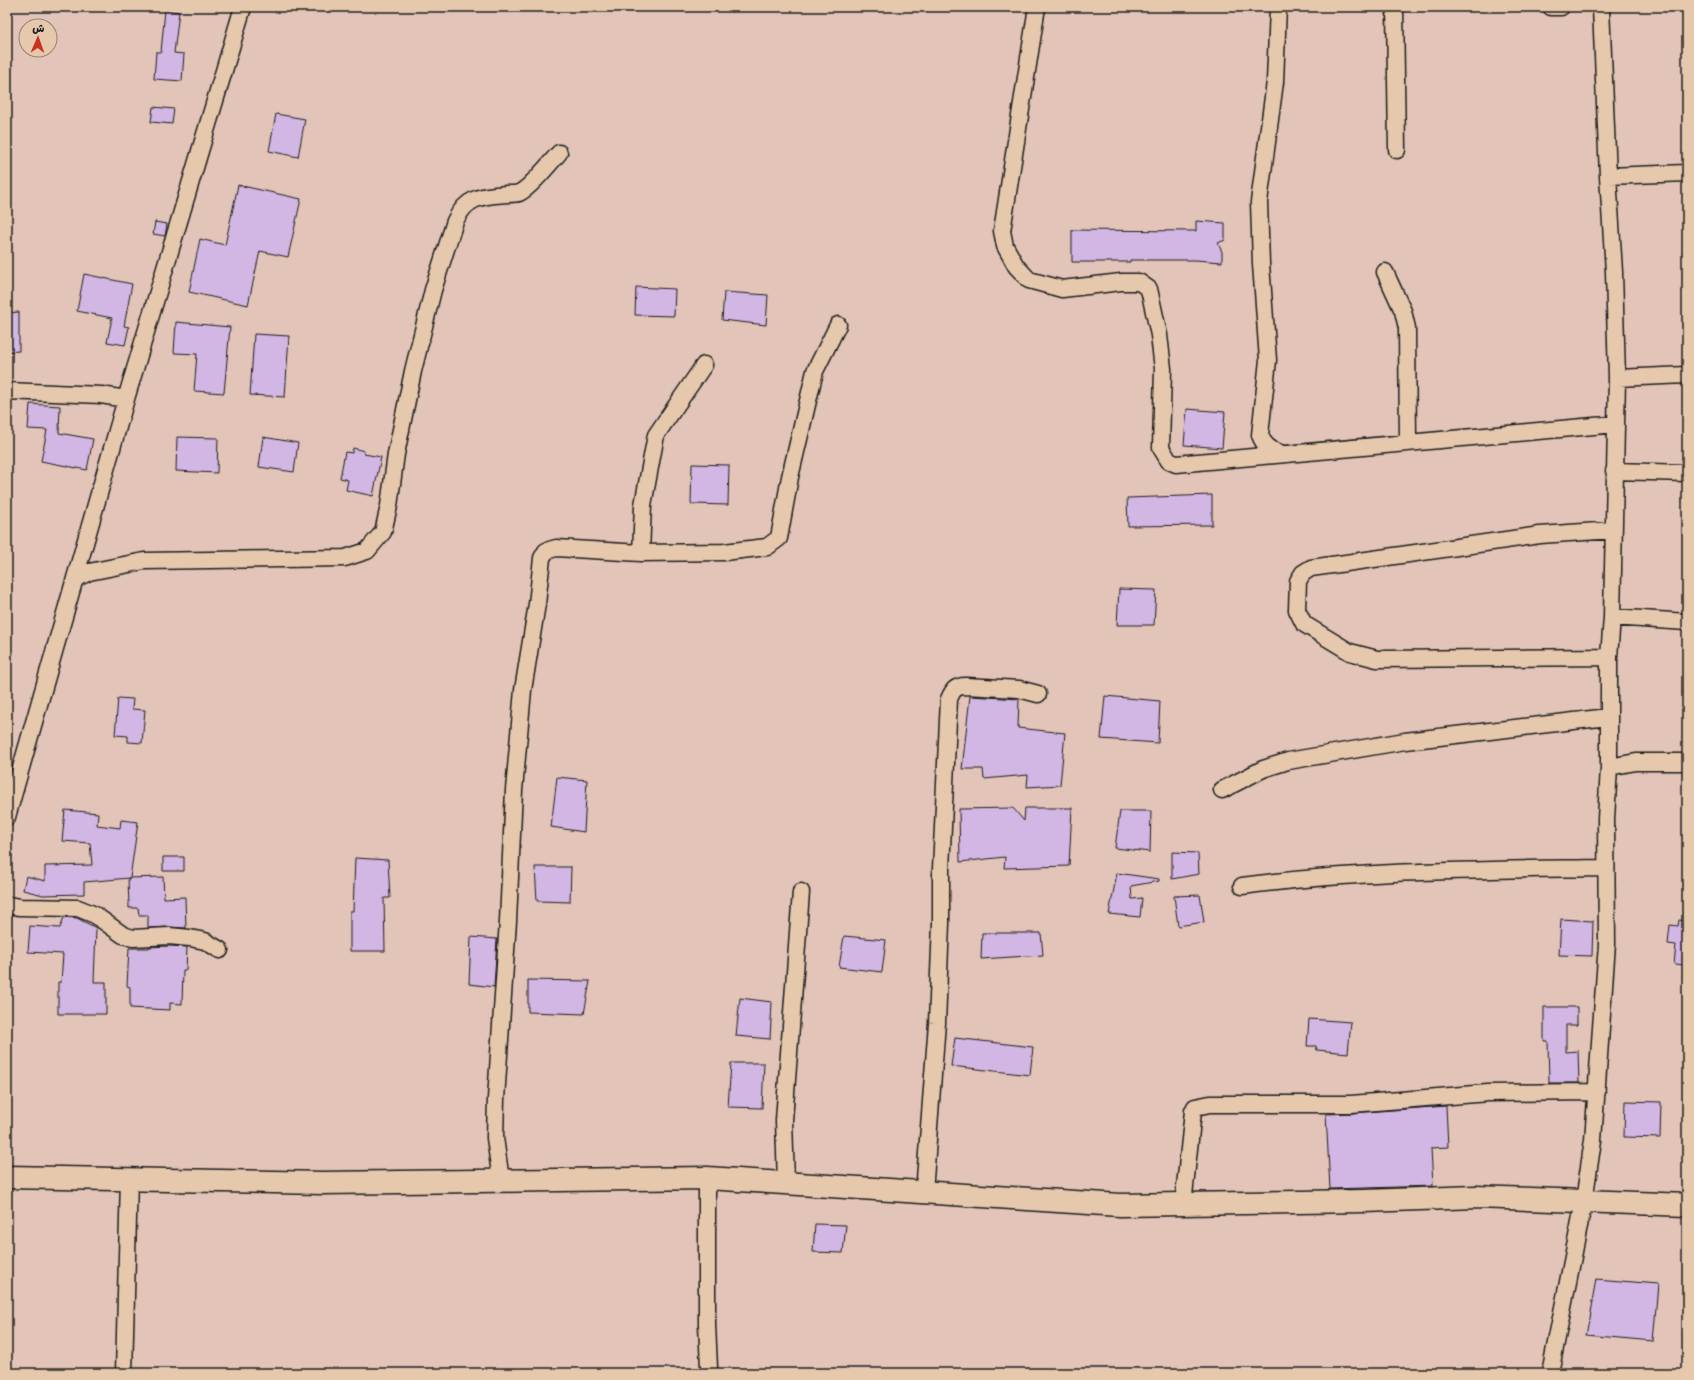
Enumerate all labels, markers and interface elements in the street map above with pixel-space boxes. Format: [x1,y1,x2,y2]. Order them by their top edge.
north arrow [18,18,58,58]
text: ش [32,21,45,35]

